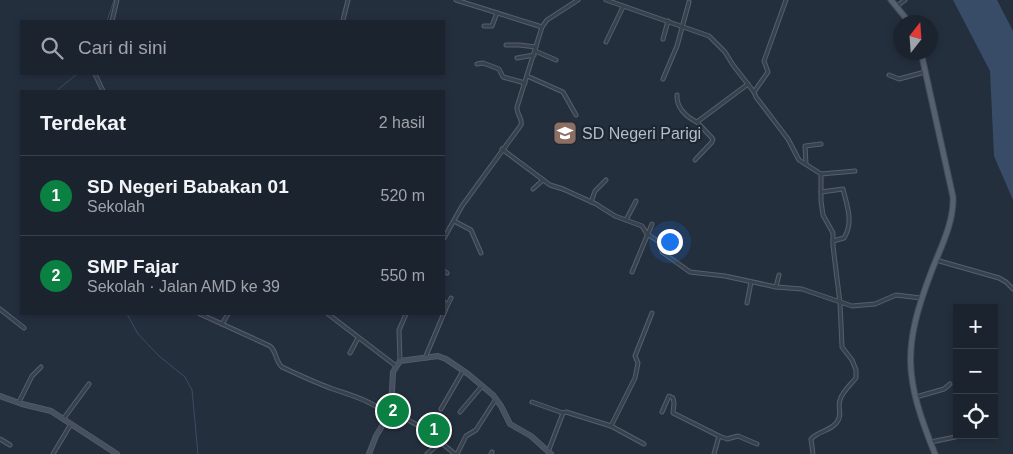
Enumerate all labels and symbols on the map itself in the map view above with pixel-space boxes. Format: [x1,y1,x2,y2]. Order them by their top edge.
north arrow [893,15,938,60]
school or university icon: SD Negeri Parigi [552,120,578,146]
place label: SD Negeri Parigi [582,125,701,142]
your location [657,229,683,255]
pin: 2 [377,392,409,430]
pin: 1 [418,411,450,449]

